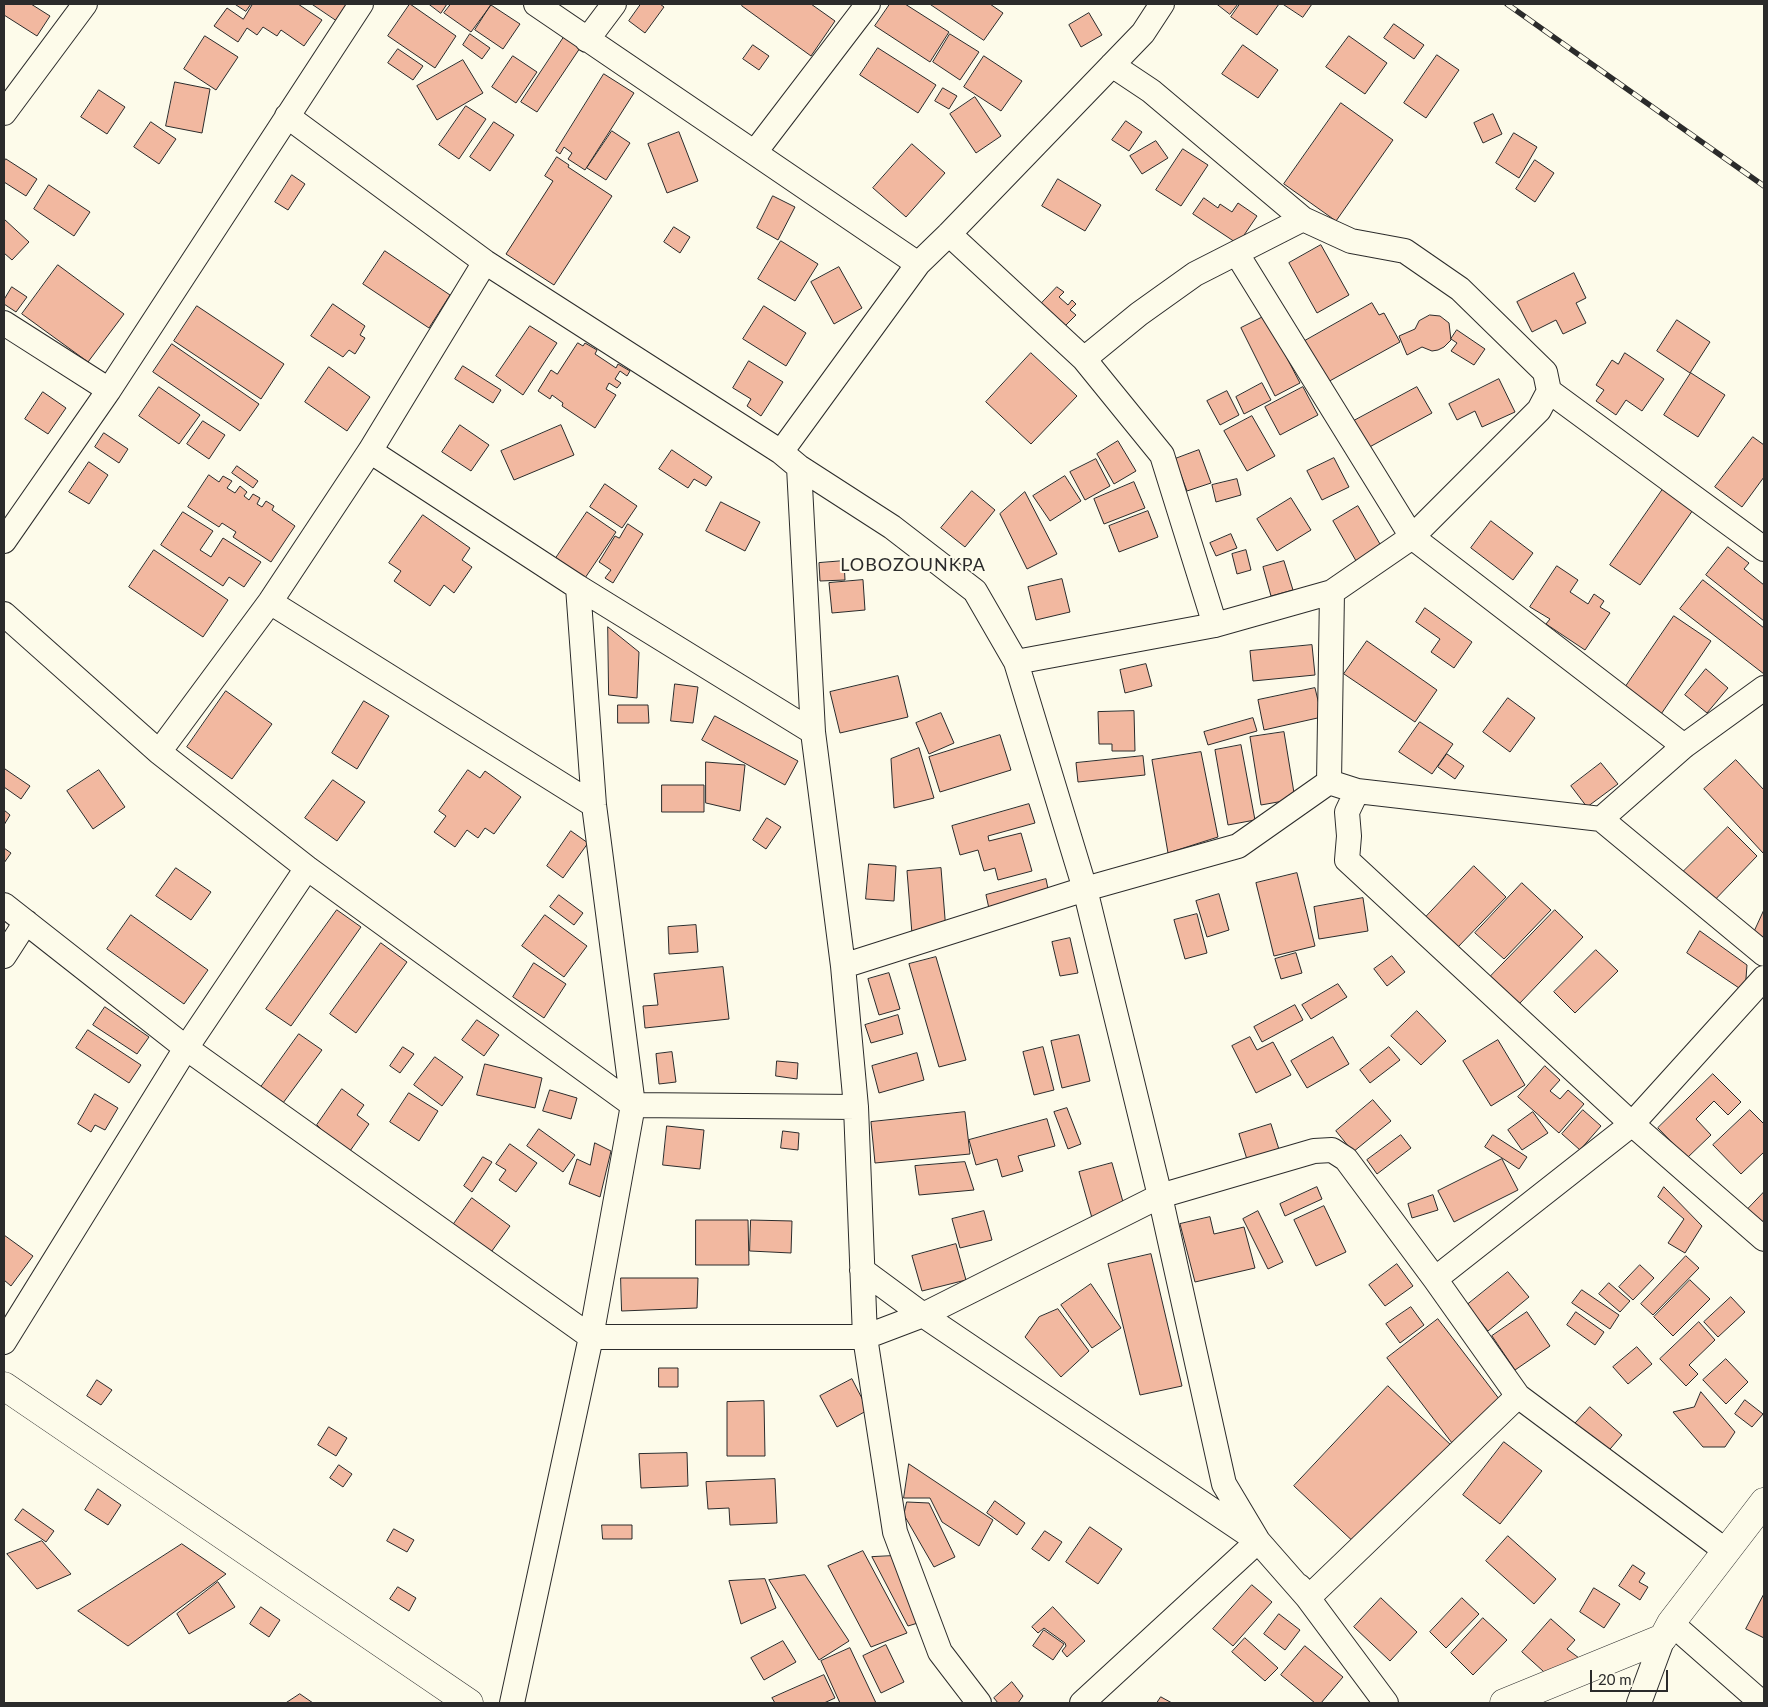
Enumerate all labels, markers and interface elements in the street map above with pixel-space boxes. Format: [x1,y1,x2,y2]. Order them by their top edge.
district label: LOBOZOUNKPA [839,554,987,576]
scale bar [1593,1660,1670,1692]
text: 20 m [1598,1670,1632,1688]

